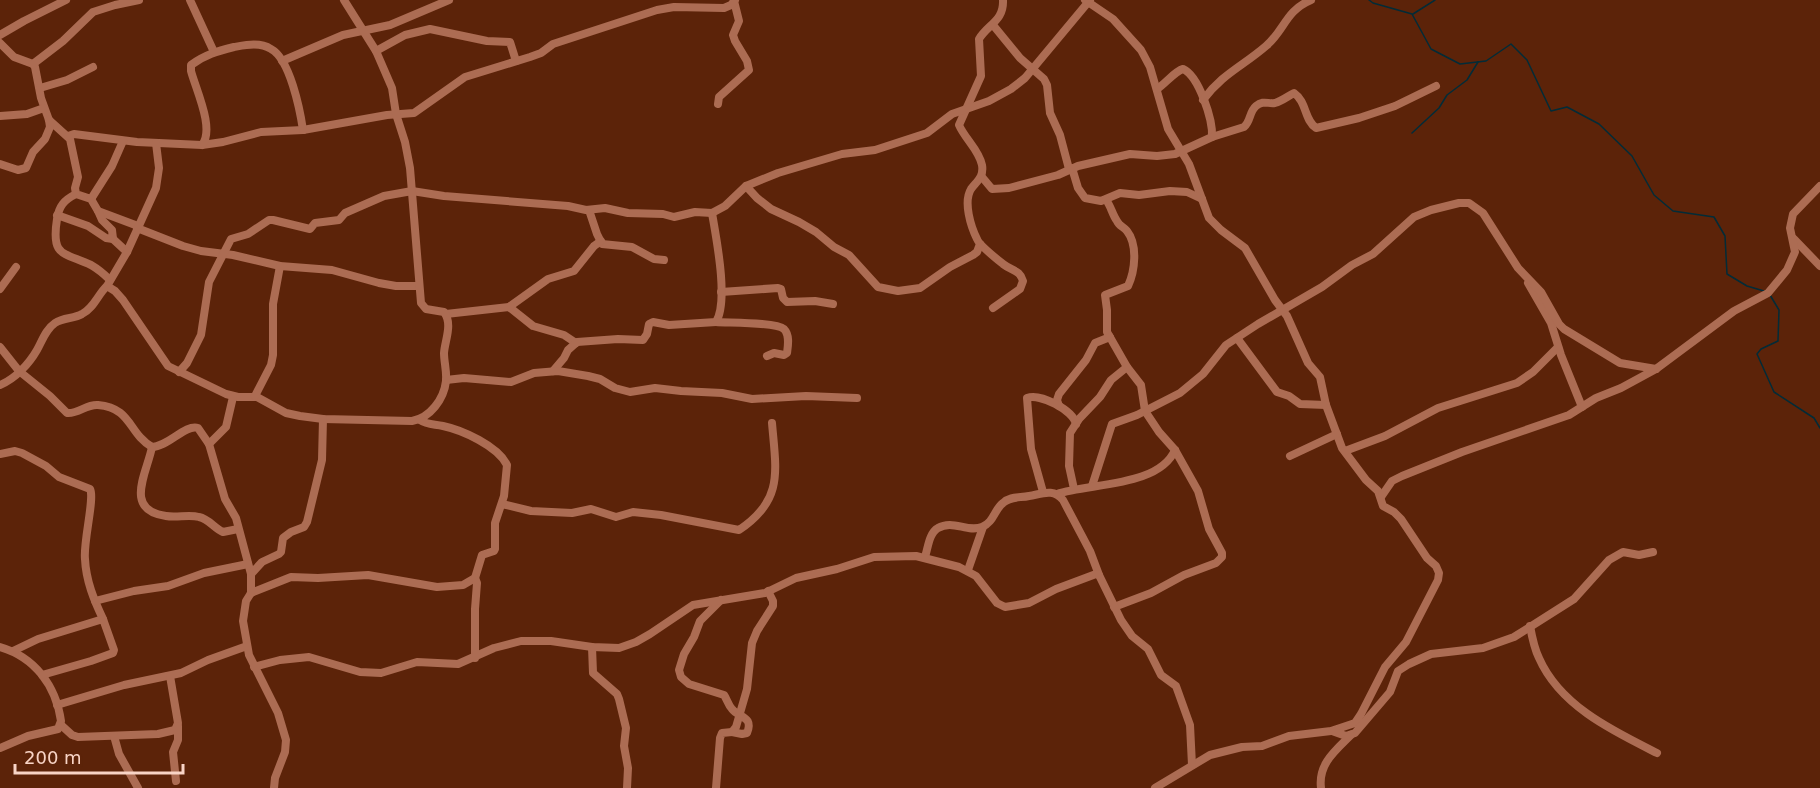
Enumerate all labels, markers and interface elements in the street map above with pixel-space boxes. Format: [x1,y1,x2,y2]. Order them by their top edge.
scale bar [15,737,183,775]
text: 200 m [24,747,82,768]

